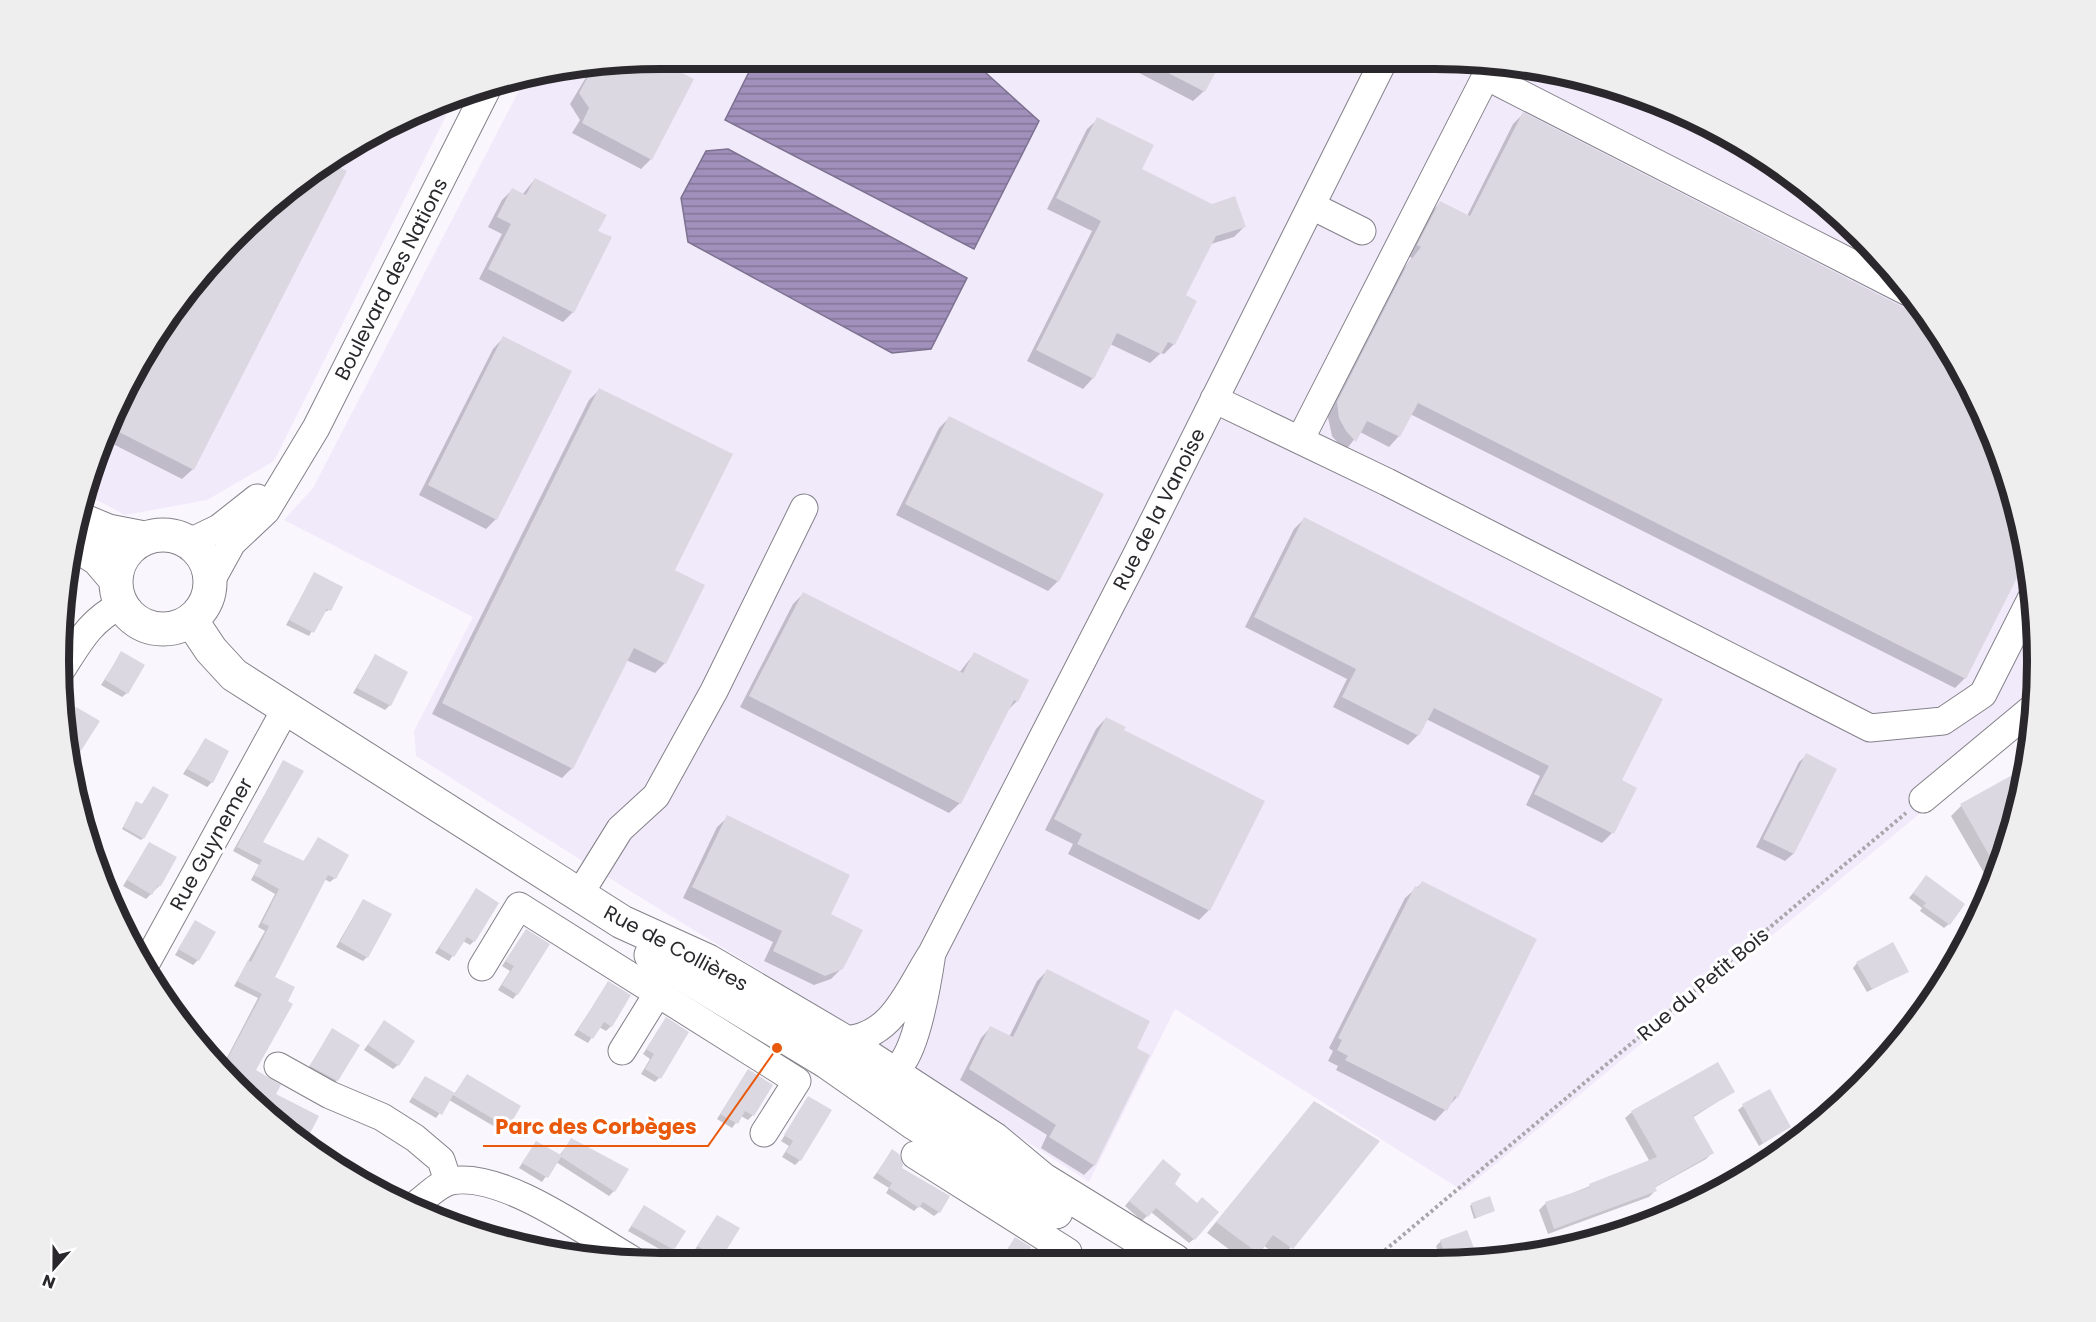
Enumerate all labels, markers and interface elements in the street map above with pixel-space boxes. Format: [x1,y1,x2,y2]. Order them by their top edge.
street label: Boulevard des Nations [328,173,454,385]
street label: Rue de la Vanoise [1106,423,1212,595]
street label: Rue Guynemer [163,772,259,916]
street label: Rue de Collières [599,898,753,998]
street label: Rue du Petit Bois [1631,921,1775,1047]
callout: Parc des Corbèges [483,1107,708,1146]
text: Parc des Corbèges [495,1112,697,1141]
north arrow [24,1238,84,1298]
text: N [39,1269,59,1294]

